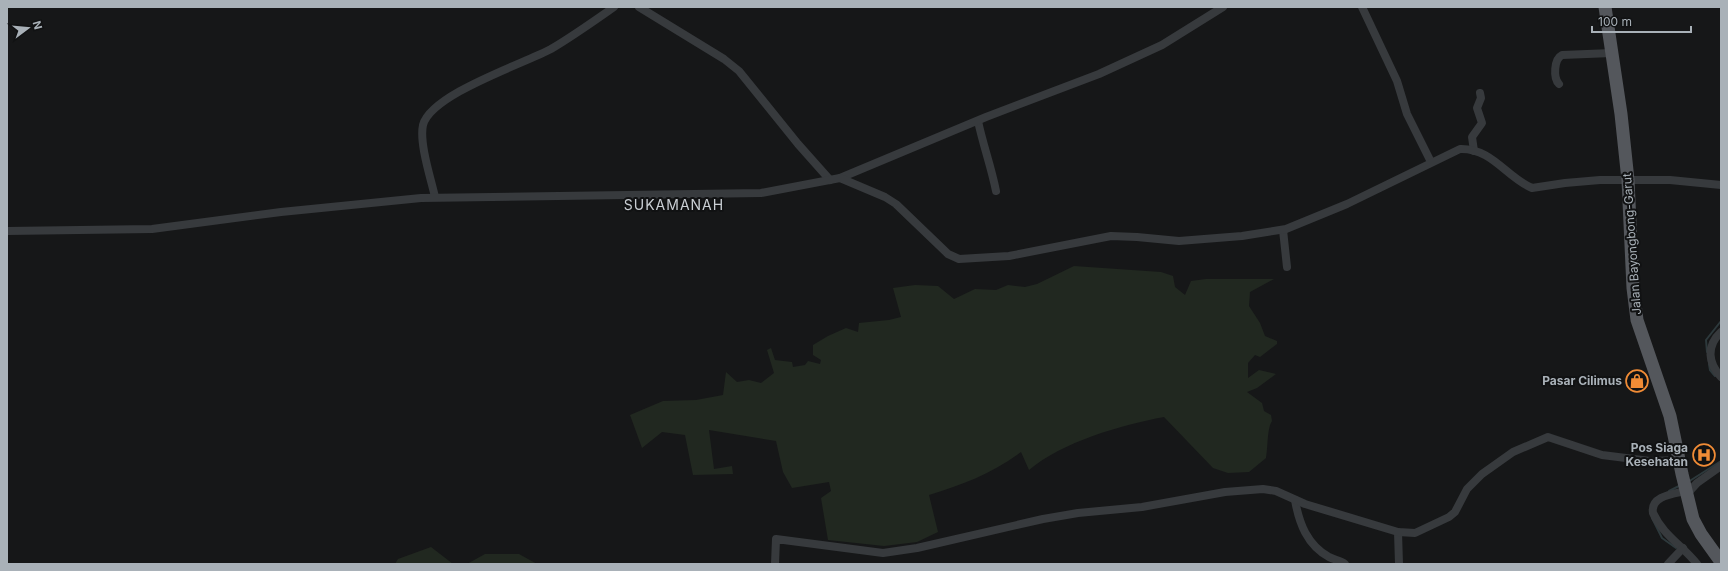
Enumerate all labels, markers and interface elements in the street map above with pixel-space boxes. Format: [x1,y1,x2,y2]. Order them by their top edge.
north arrow [8,8,48,48]
scale bar [1592,8,1691,34]
text: 100 m [1598,14,1632,29]
text: N [30,19,45,31]
street label: Jalan Bayongbong-Garut [1619,173,1644,315]
district label: SUKAMANAH [624,196,724,213]
shop icon: Pasar Cilimus [1624,368,1650,394]
place label: Pasar Cilimus [1542,373,1622,388]
place label: Pos Siaga Kesehatan [1625,440,1688,469]
hospital icon: Pos Siaga Kesehatan [1691,442,1717,468]

